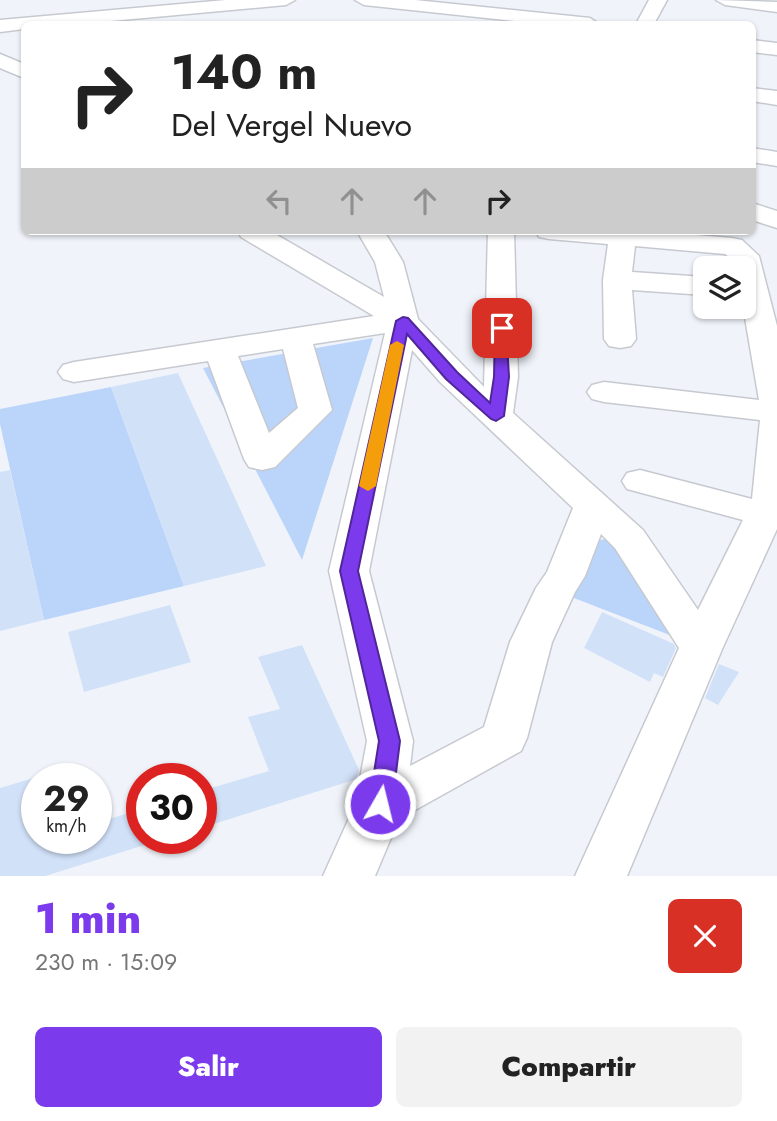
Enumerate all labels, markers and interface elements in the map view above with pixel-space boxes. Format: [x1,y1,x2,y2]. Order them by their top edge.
text: 140 m [171,37,317,107]
icon: right [56,49,147,140]
text: Del Vergel Nuevo [171,102,412,148]
icon: left [260,182,298,220]
icon: ahead [333,182,371,220]
icon: ahead [406,182,444,220]
icon: right [479,182,517,220]
map controls [693,256,756,319]
button: layers [693,256,756,319]
pin [472,298,532,358]
icon: arrive [483,309,521,347]
speed limit sign: 30 [126,763,217,854]
position arrow [343,767,417,841]
text: 29 [43,774,90,824]
text: km/h [46,813,87,839]
text: 1 min [35,888,141,949]
button: close [668,899,742,973]
text: 230 m · 15:09 [35,945,177,979]
button: Salir [35,1027,382,1107]
button: Compartir [396,1027,742,1107]

